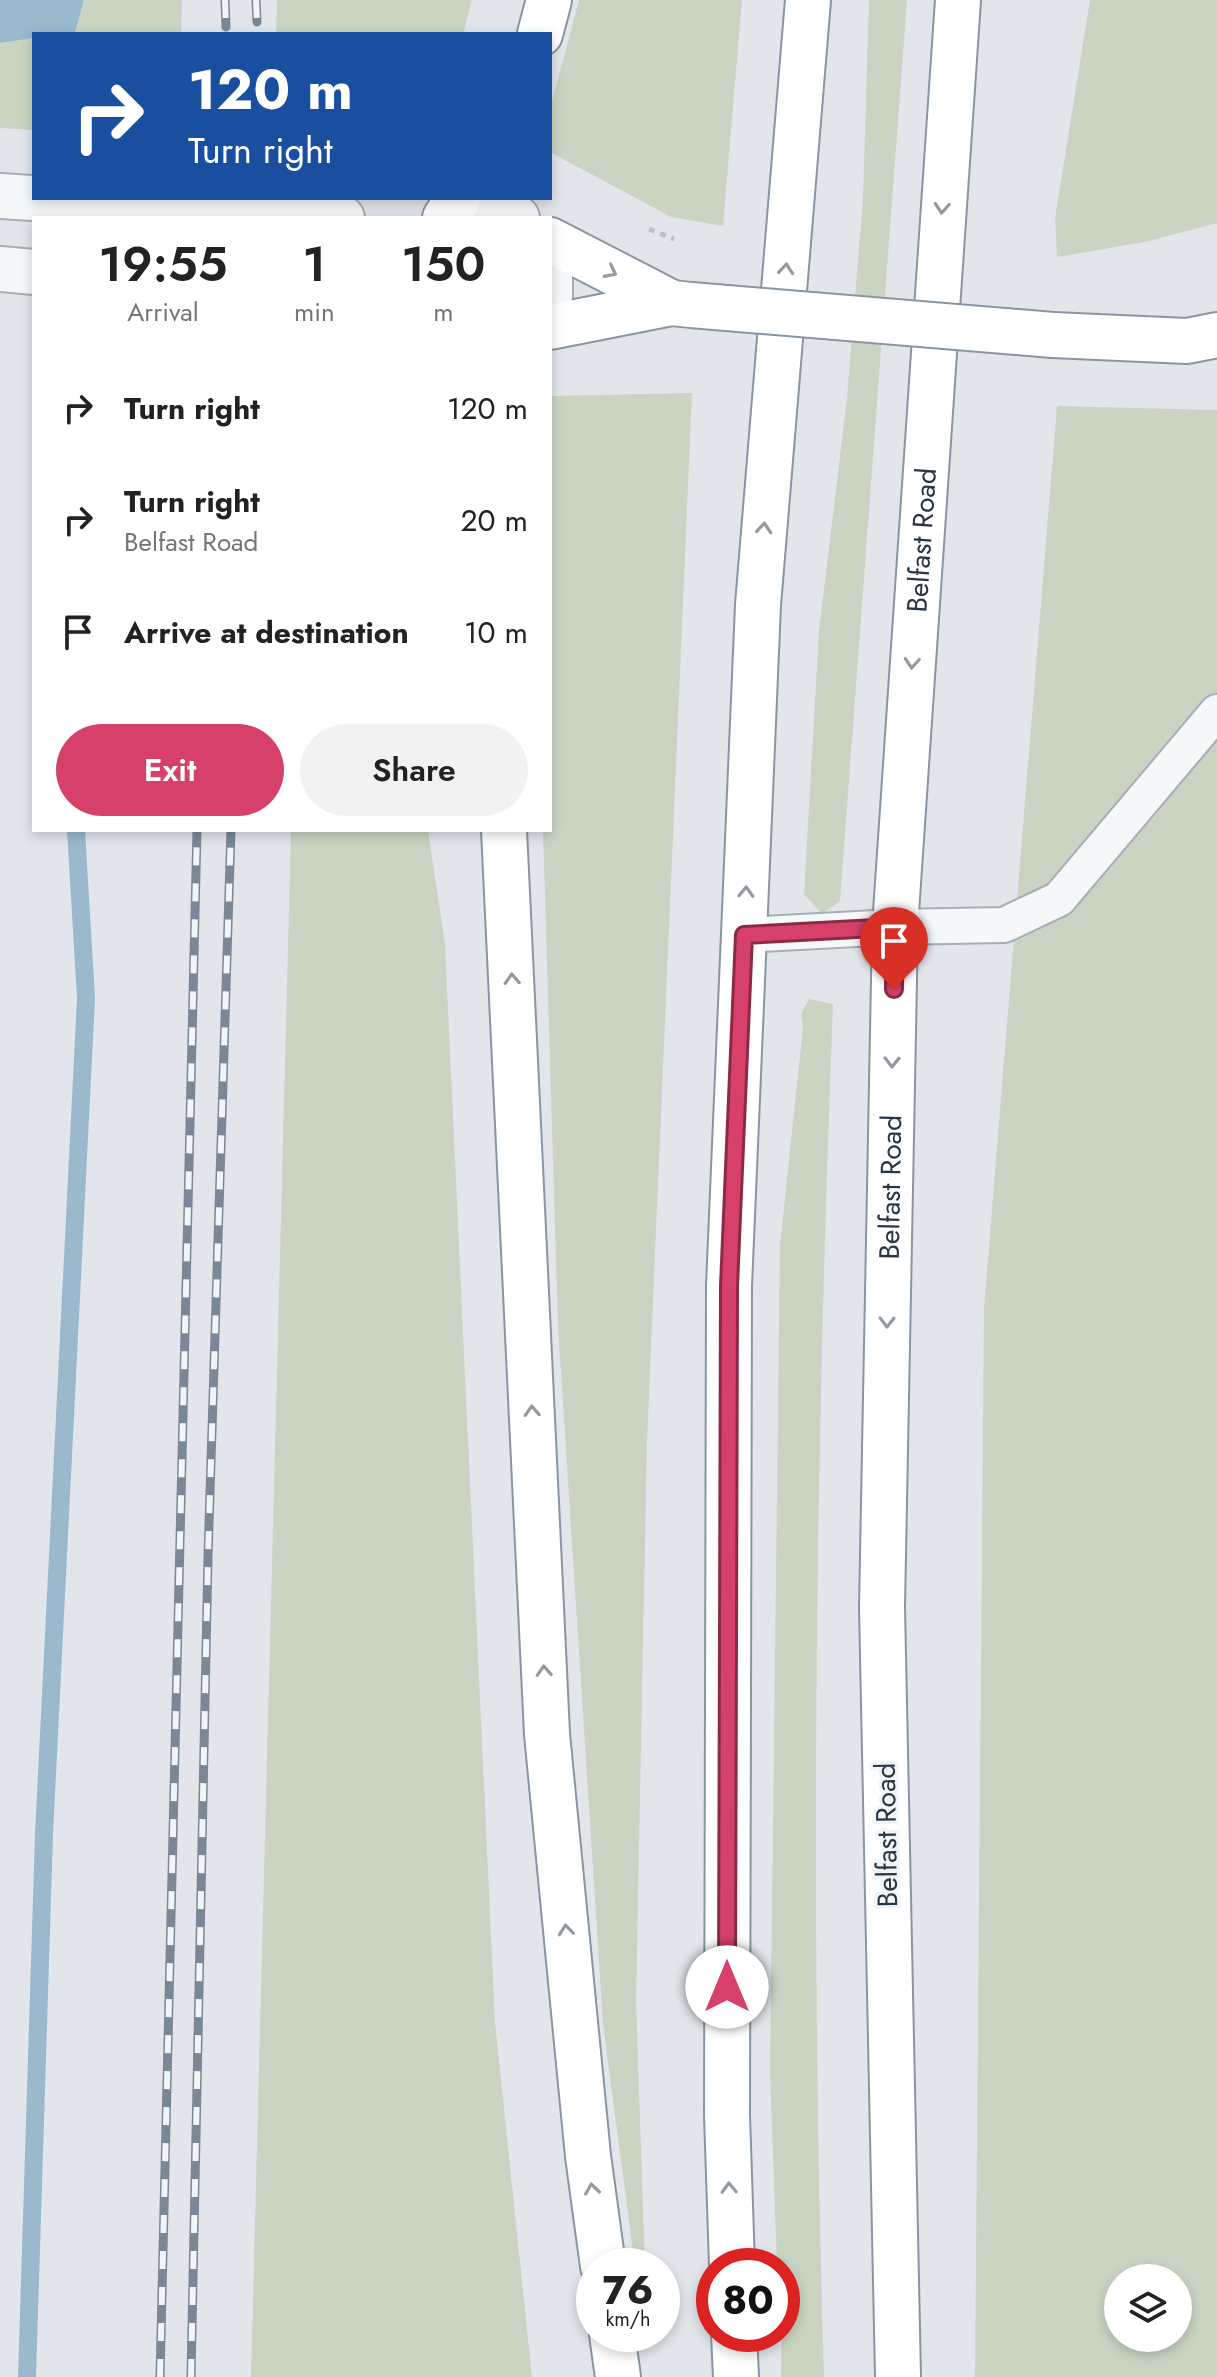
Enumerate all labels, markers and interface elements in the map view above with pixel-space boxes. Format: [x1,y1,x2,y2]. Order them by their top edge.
text: 120 m [188,49,353,130]
icon: right [56,64,160,168]
text: Turn right [188,124,333,176]
one-way arrow [934,202,951,215]
text: 19:55 [99,230,227,299]
text: 1 [303,230,326,299]
text: 150 [401,230,485,299]
one-way arrow [603,262,617,277]
one-way arrow [777,262,794,275]
text: Arrival [127,293,199,331]
text: min [294,293,335,331]
text: m [433,293,453,331]
icon: right [56,386,100,430]
text: Turn right [124,387,260,430]
text: 120 m [447,387,528,430]
street label: Belfast Road [896,467,947,614]
text: Turn right [124,480,260,523]
icon: right [56,498,100,542]
text: 20 m [461,499,528,542]
one-way arrow [755,521,772,534]
text: Belfast Road [124,523,258,561]
icon: arrive [56,610,100,654]
text: Arrive at destination [124,611,409,654]
text: 10 m [464,611,528,654]
one-way arrow [904,657,921,670]
button: Exit [56,724,284,816]
button: Share [300,724,528,816]
one-way arrow [737,885,754,898]
pin [860,907,928,989]
icon: arrive [872,919,916,963]
one-way arrow [504,972,521,985]
one-way arrow [884,1056,901,1069]
street label: Belfast Road [869,1114,912,1260]
one-way arrow [879,1316,896,1329]
one-way arrow [524,1404,541,1417]
one-way arrow [536,1664,553,1677]
street label: Belfast Road [865,1762,908,1908]
one-way arrow [558,1923,575,1936]
position arrow [685,1945,769,2029]
one-way arrow [721,2181,738,2194]
one-way arrow [584,2182,601,2196]
speed limit sign: 80 [696,2248,800,2352]
text: 76 [603,2261,653,2319]
map controls [1104,2264,1192,2352]
button: layers [1104,2264,1192,2352]
text: km/h [605,2305,651,2334]

